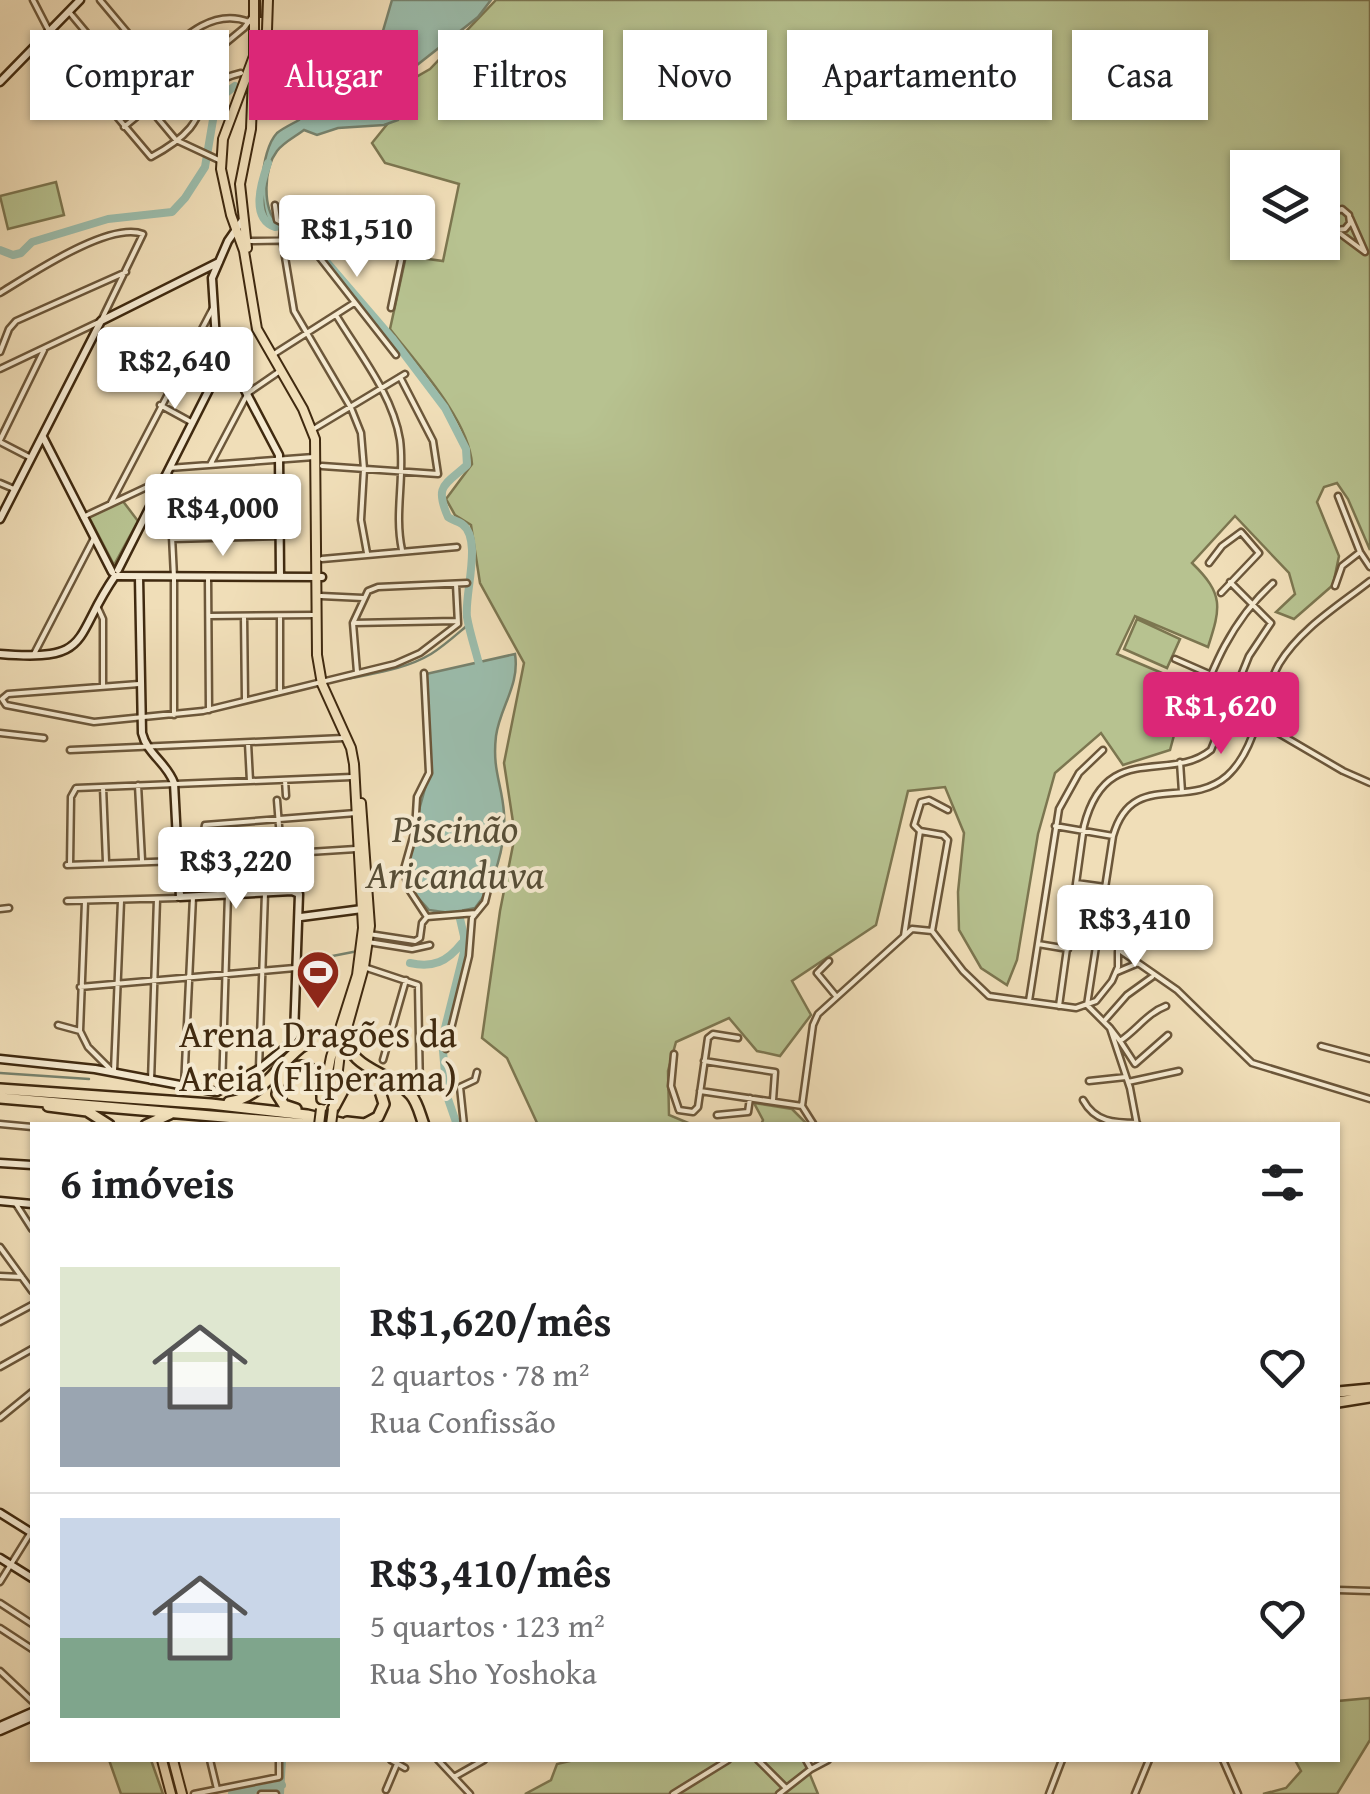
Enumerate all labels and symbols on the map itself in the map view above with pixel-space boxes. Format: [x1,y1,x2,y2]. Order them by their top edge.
pin: R$1,510 [265,195,449,280]
pin: R$2,640 [83,327,267,412]
pin: R$4,000 [131,474,315,559]
pin: R$1,620 [1129,672,1313,757]
water label: Piscinão Aricanduva [365,798,545,903]
pin: R$3,220 [144,827,328,912]
pin: R$3,410 [1043,885,1227,970]
sports icon: Arena Dragões da Areia (Fliperama) [295,949,341,1010]
place label: Arena Dragões da Areia (Fliperama) [179,1005,457,1105]

